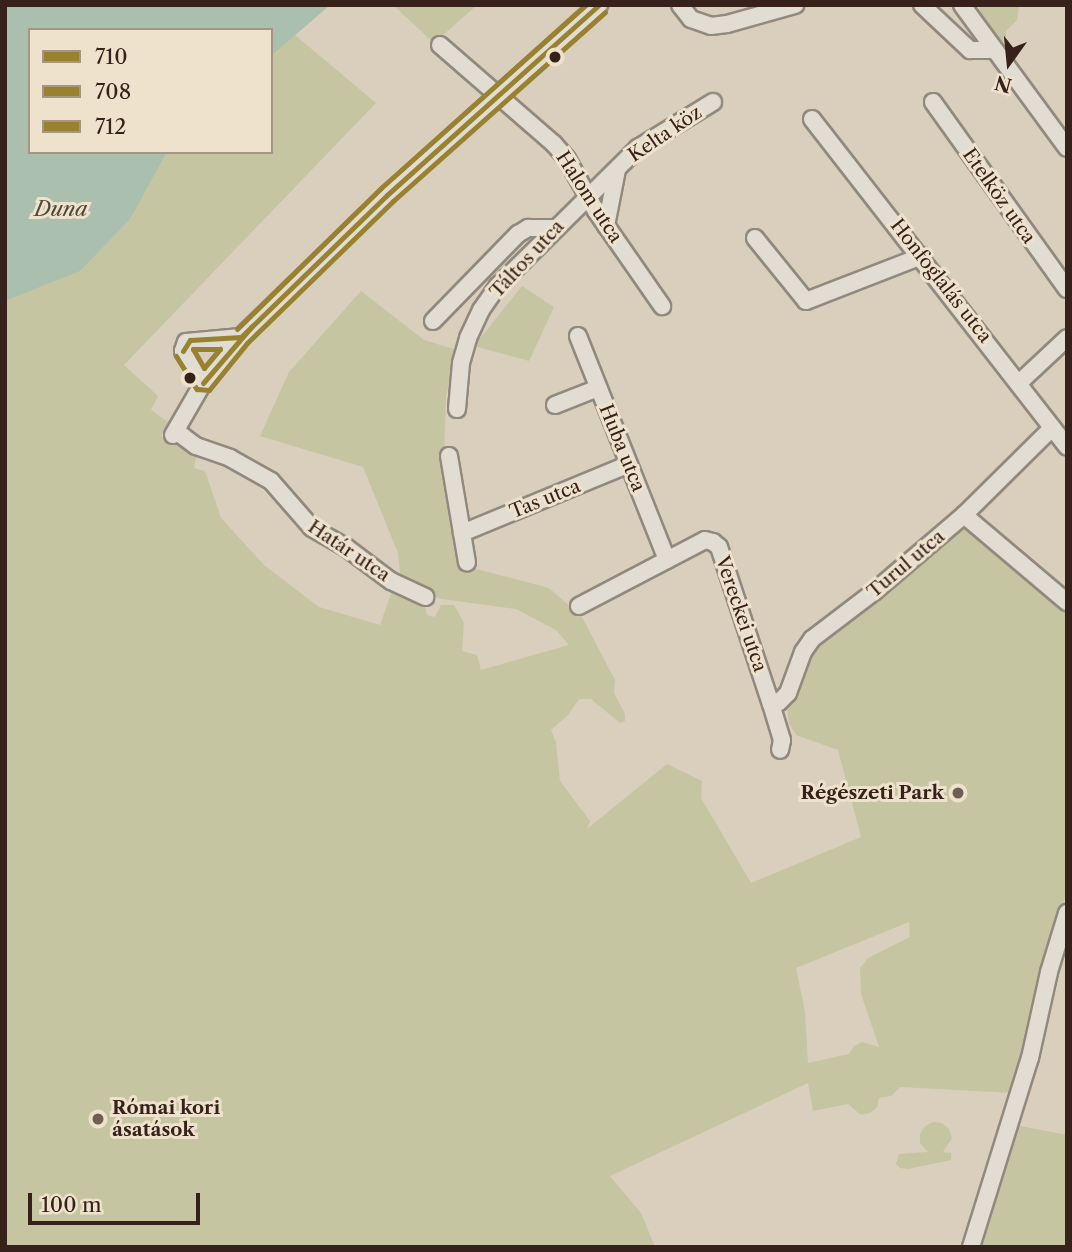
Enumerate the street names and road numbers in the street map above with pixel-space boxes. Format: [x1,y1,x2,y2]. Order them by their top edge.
street label: Kelta köz [624,101,706,167]
street label: Etelköz utca [958,144,1040,248]
street label: Halom utca [551,147,627,247]
street label: Táltos utca [485,215,569,303]
street label: Honfoglalás utca [886,215,996,347]
street label: Huba utca [594,401,650,495]
street label: Tas utca [506,475,584,523]
street label: Határ utca [304,515,394,587]
street label: Turul utca [863,525,949,603]
street label: Vereckei utca [710,553,772,675]

